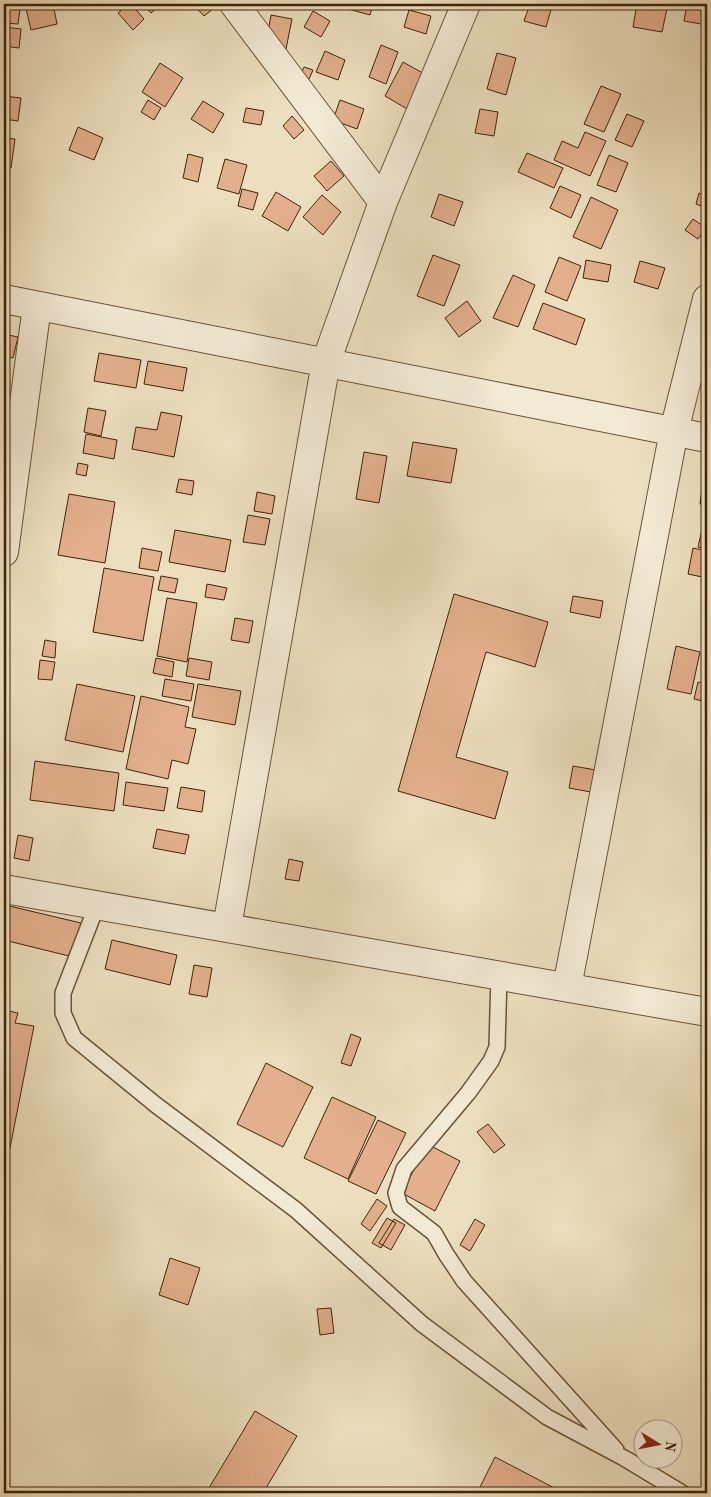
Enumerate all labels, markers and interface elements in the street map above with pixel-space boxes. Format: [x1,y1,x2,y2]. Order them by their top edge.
north arrow [634,1420,684,1470]
text: N [662,1440,678,1453]

